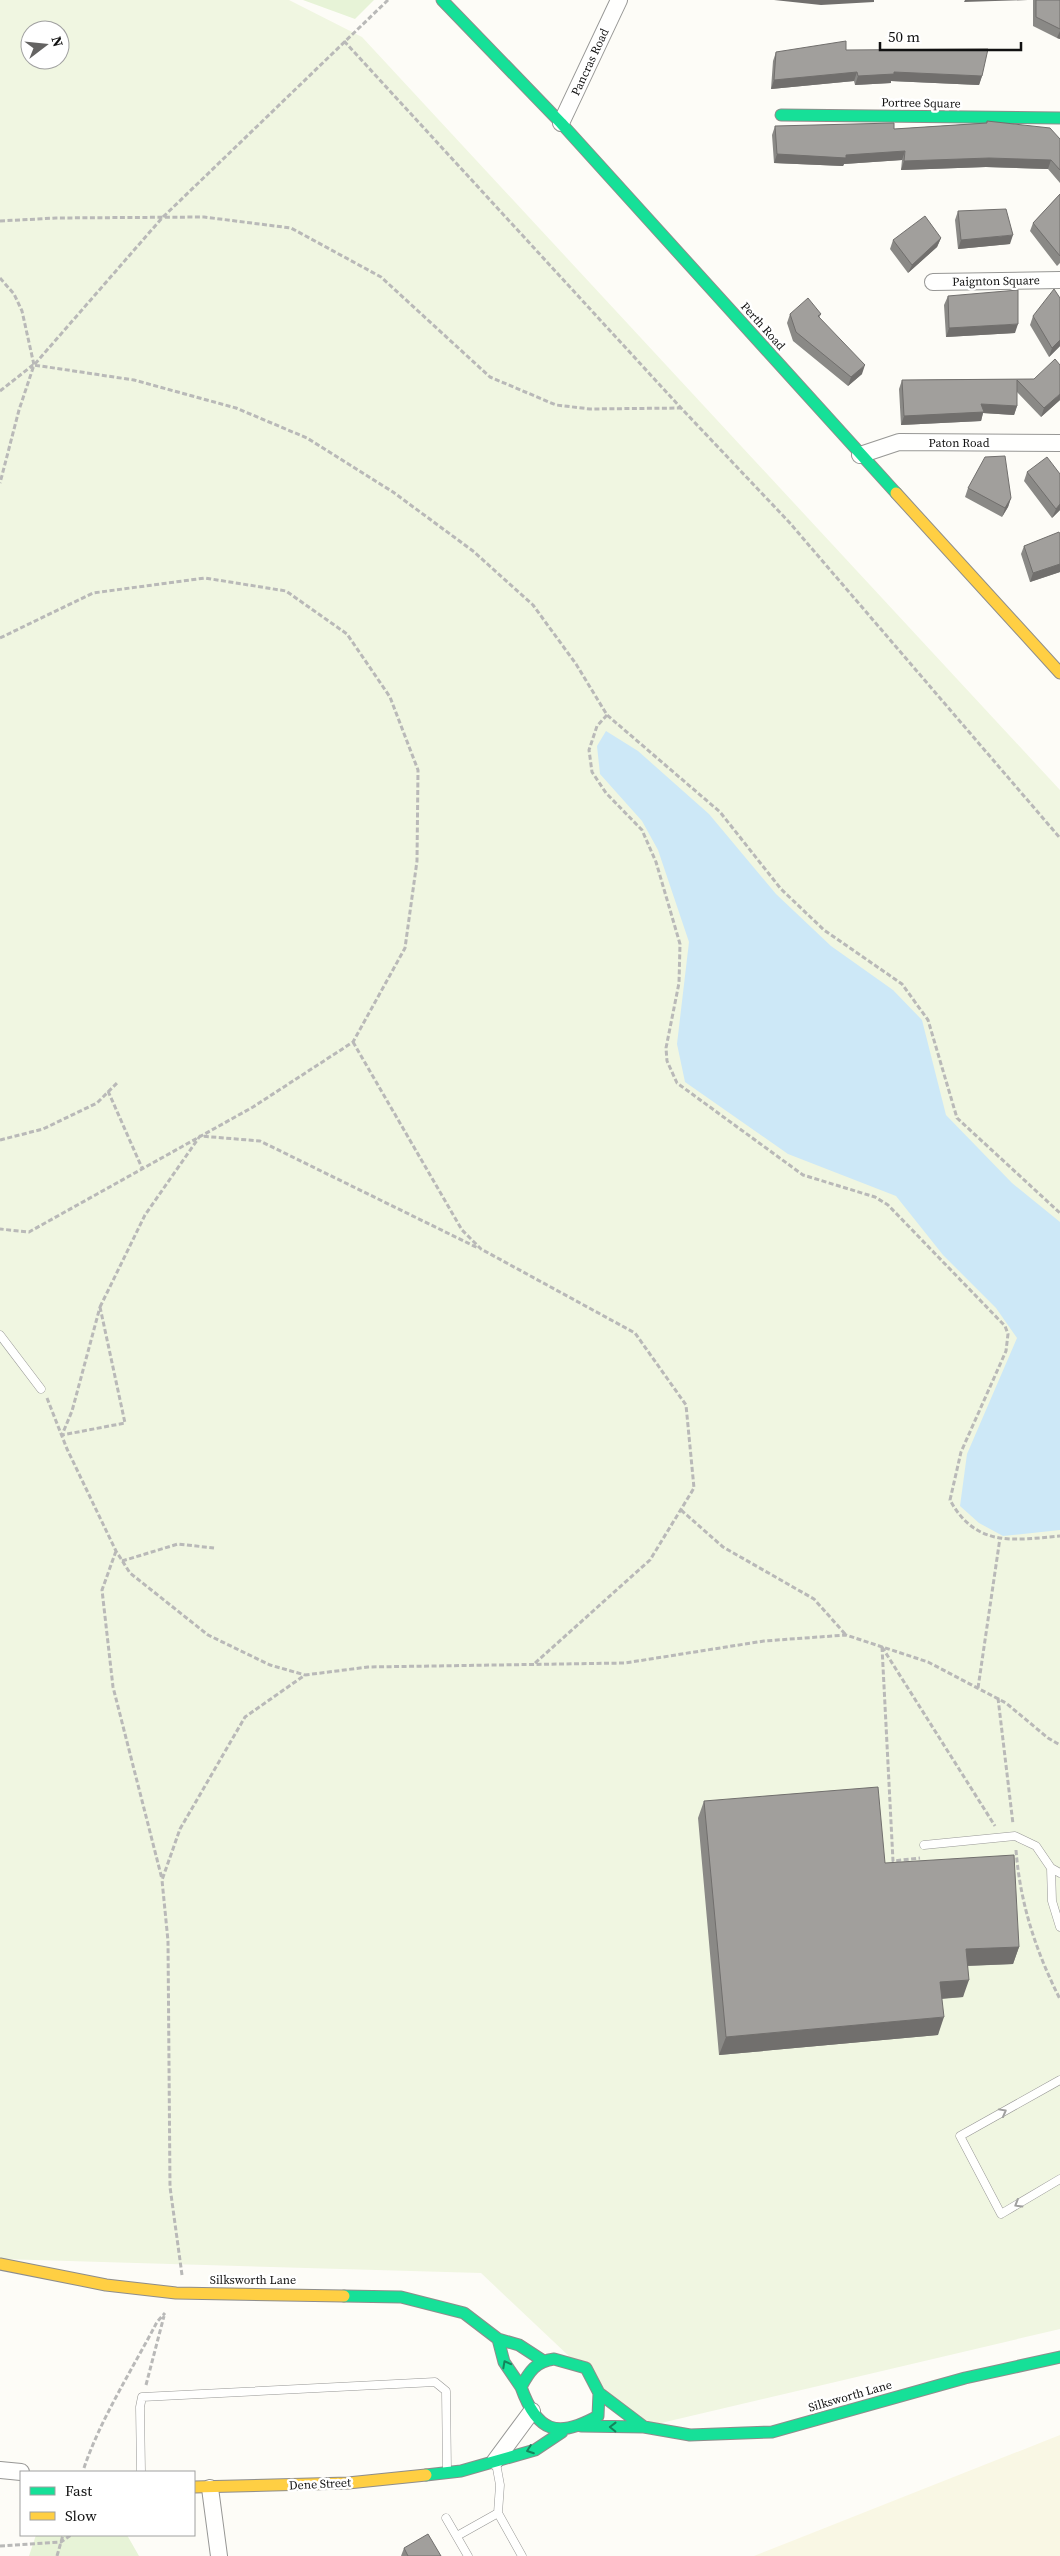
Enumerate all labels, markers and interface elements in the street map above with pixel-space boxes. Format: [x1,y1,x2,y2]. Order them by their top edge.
north arrow [20,20,70,70]
scale bar [880,20,1021,52]
street label: Pancras Road [567,26,613,98]
text: 50 m [888,26,920,47]
text: N [46,34,69,49]
street label: Portree Square [881,94,961,112]
street label: Paignton Square [952,272,1040,290]
street label: Perth Road [737,299,789,354]
street label: Paton Road [929,435,990,451]
one-way arrow [997,2108,1006,2118]
one-way arrow [1015,2198,1024,2207]
street label: Silksworth Lane [210,2272,296,2288]
one-way arrow [502,2360,512,2369]
street label: Silksworth Lane [806,2376,894,2416]
one-way arrow [608,2422,616,2432]
one-way arrow [527,2444,535,2454]
legend [20,2471,195,2536]
street label: Dene Street [289,2474,351,2494]
text: Fast [65,2480,92,2501]
text: Slow [65,2505,97,2526]

